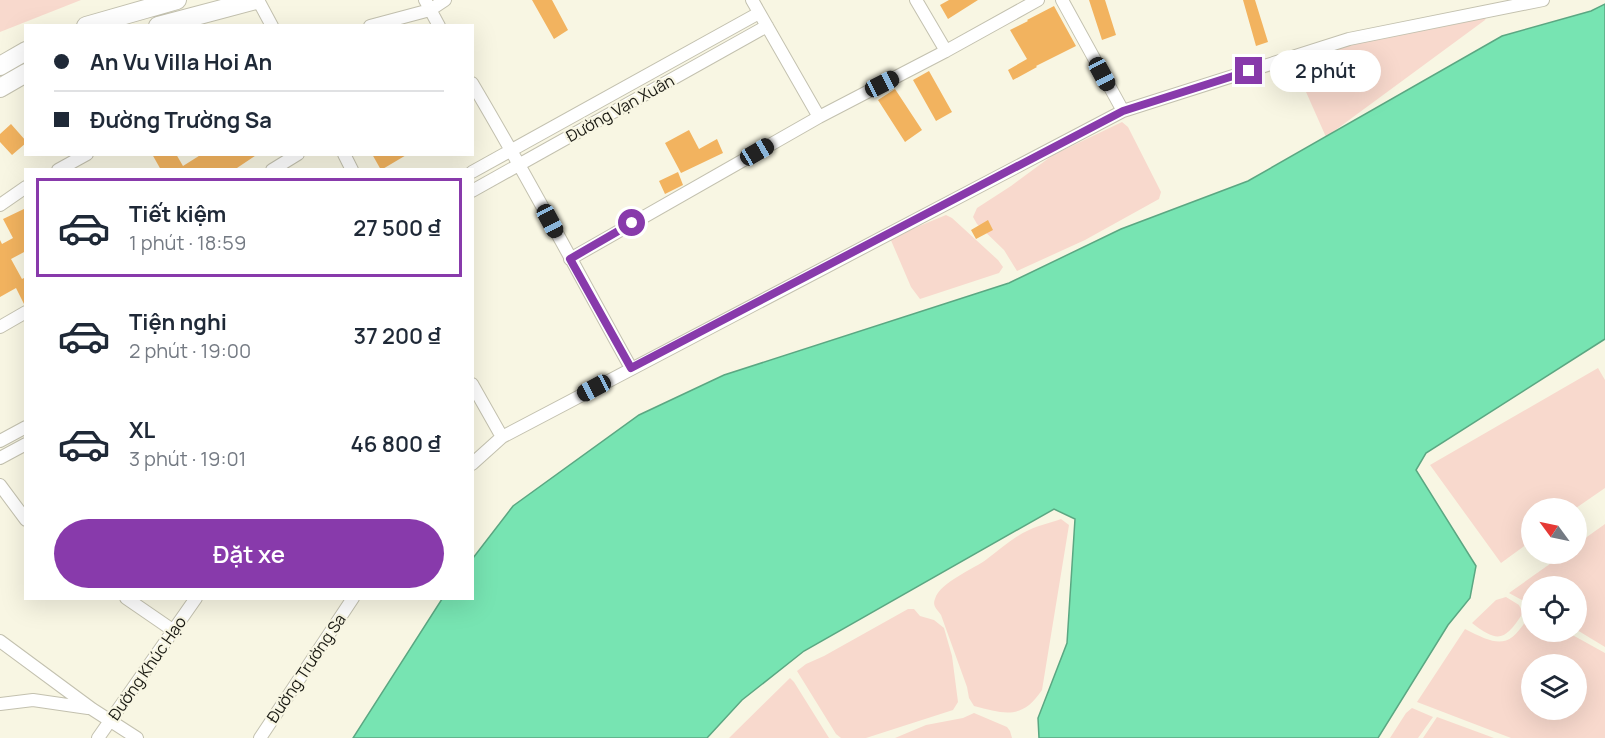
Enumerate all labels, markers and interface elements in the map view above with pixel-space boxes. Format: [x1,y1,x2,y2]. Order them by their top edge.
text: An Vu Villa Hoi An [90,47,272,77]
callout: 2 phút [1270,50,1381,92]
car [1086,54,1118,94]
route end [1235,57,1262,84]
text: 2 phút [1295,57,1356,84]
car [862,68,902,100]
street label: Đường Vạn Xuân [562,69,678,147]
text: Đường Trường Sa [90,105,272,135]
car [737,135,777,169]
text: Tiết kiệm [129,199,226,229]
icon: car [57,201,111,255]
car [534,201,566,241]
route start [618,209,645,236]
text: 27 500 ₫ [353,213,441,243]
text: 1 phút · 18:59 [129,229,246,256]
text: Tiện nghi [129,307,227,337]
icon: car [57,309,111,363]
text: 37 200 ₫ [354,321,441,351]
text: 2 phút · 19:00 [129,337,251,364]
car [574,372,614,404]
text: XL [129,415,155,445]
icon: car [57,417,111,471]
text: 46 800 ₫ [350,429,441,459]
text: 3 phút · 19:01 [129,445,246,472]
north arrow [1521,498,1587,564]
map controls [1521,498,1587,720]
button: Đặt xe [54,519,444,588]
button: locate [1521,576,1587,642]
street label: Đường Trường Sa [261,609,351,727]
street label: Đường Khúc Hạo [103,612,191,724]
button: layers [1521,654,1587,720]

